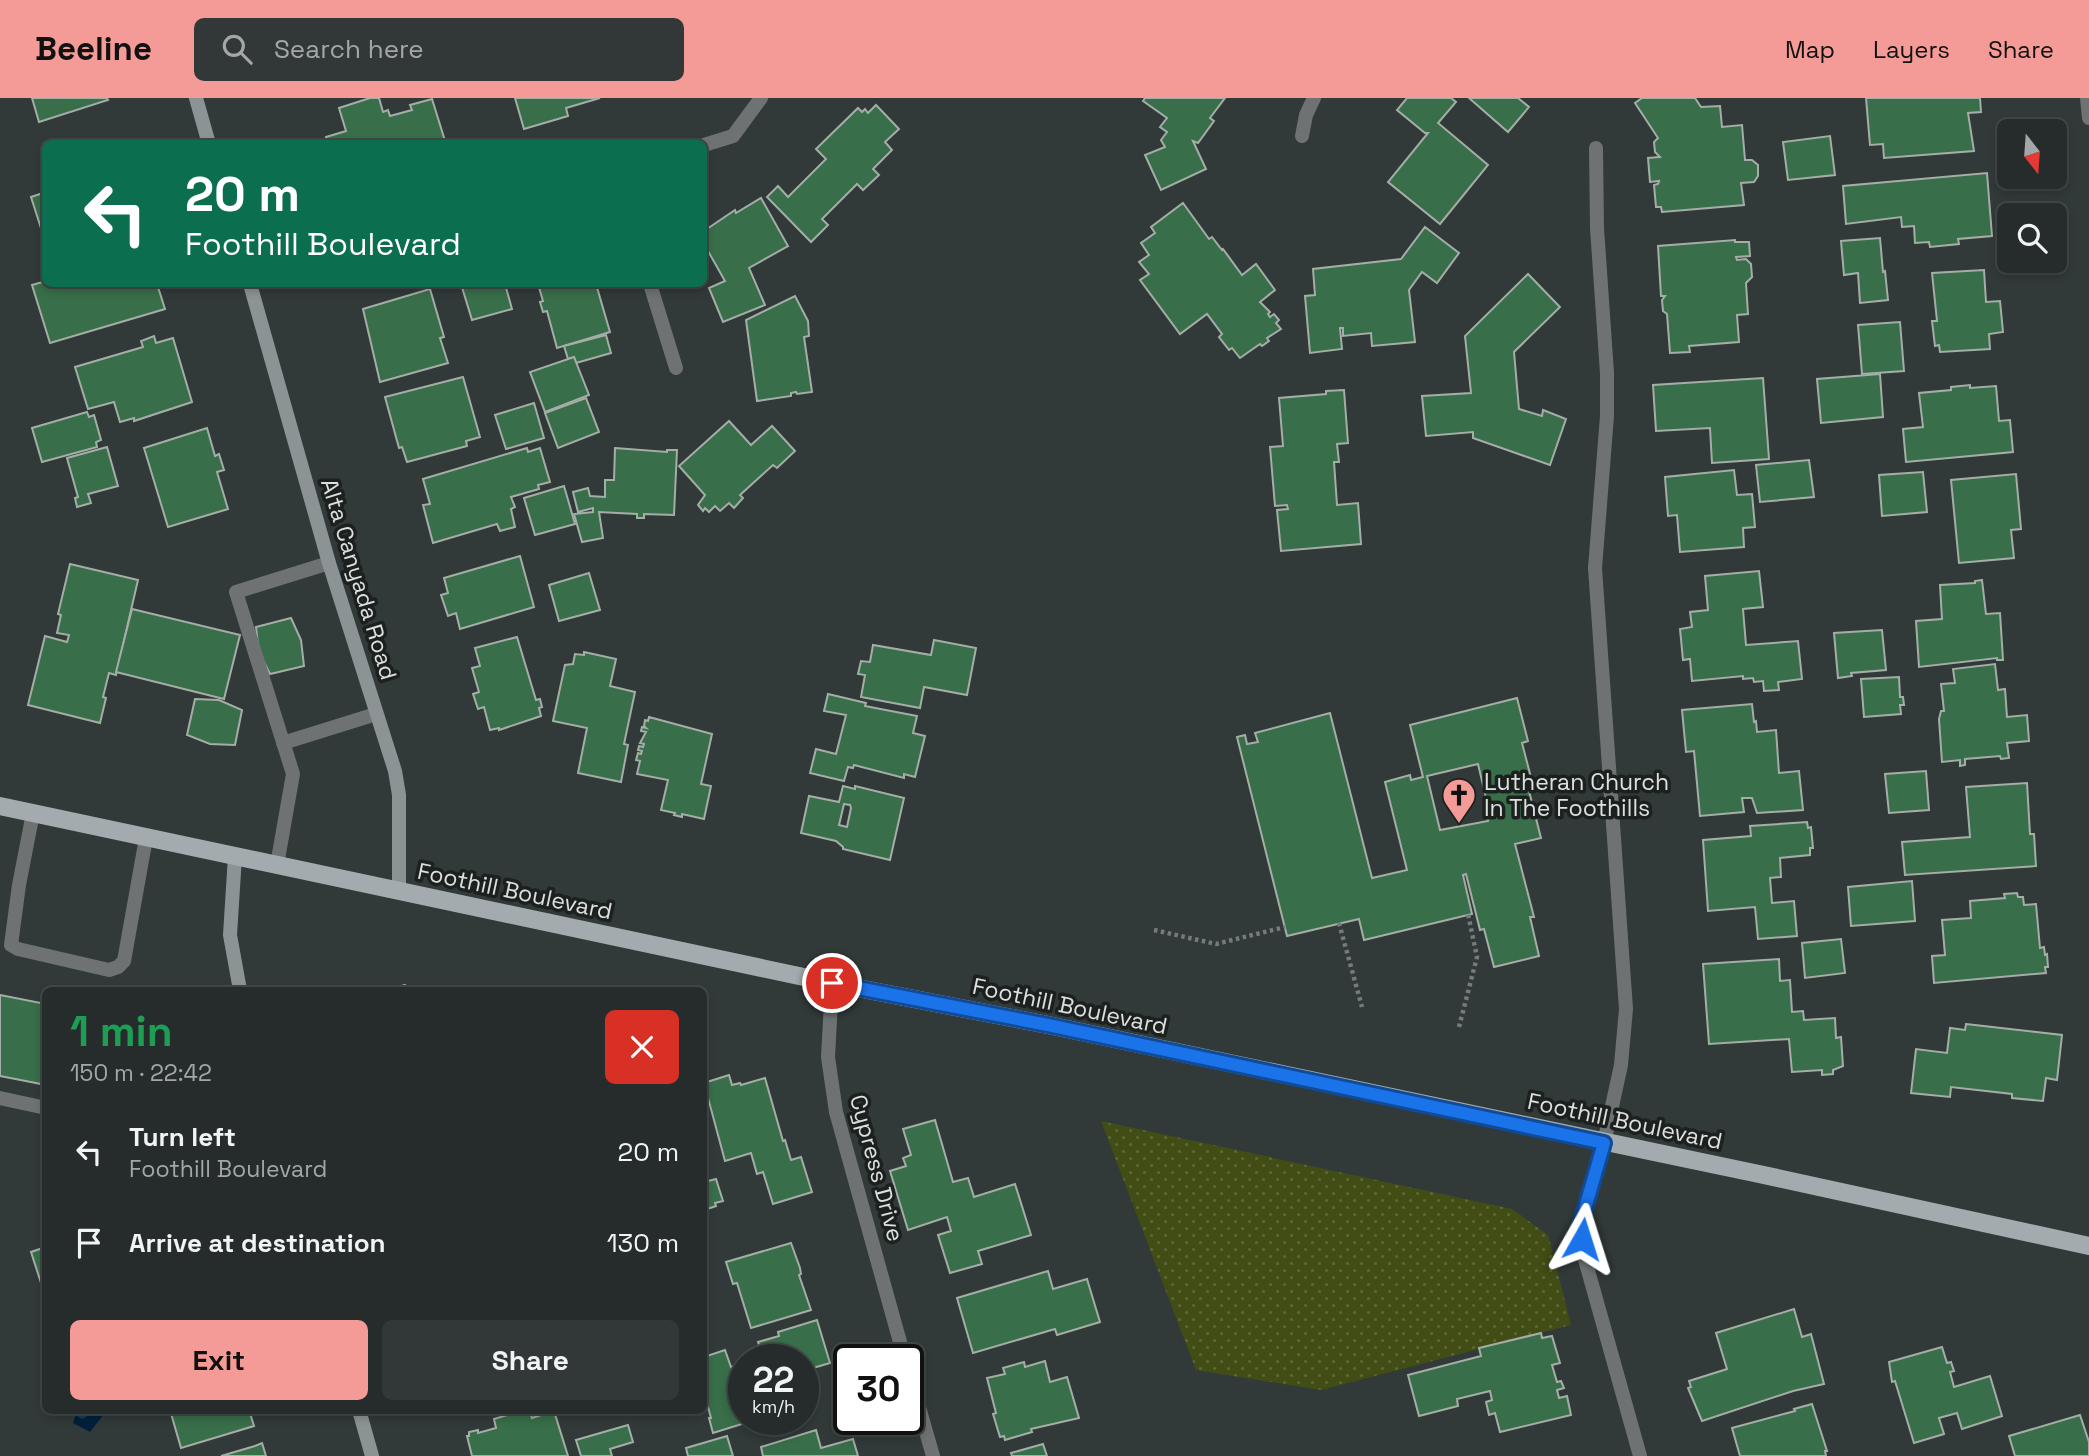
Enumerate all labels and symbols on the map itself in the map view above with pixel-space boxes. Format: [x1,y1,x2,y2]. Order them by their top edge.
north arrow [1997,119,2067,189]
street label: Alta Canyada Road [314,475,404,683]
place label: Lutheran Church In The Foothills [1484,767,1669,823]
church icon: Lutheran Church In The Foothills [1440,776,1478,825]
street label: Foothill Boulevard [415,856,615,926]
pin [802,953,862,1013]
street label: Foothill Boulevard [970,971,1170,1041]
street label: Foothill Boulevard [1525,1086,1725,1156]
street label: Cypress Drive [843,1091,911,1245]
position arrow [1545,1202,1619,1276]
speed limit sign: 30 [833,1344,924,1435]

